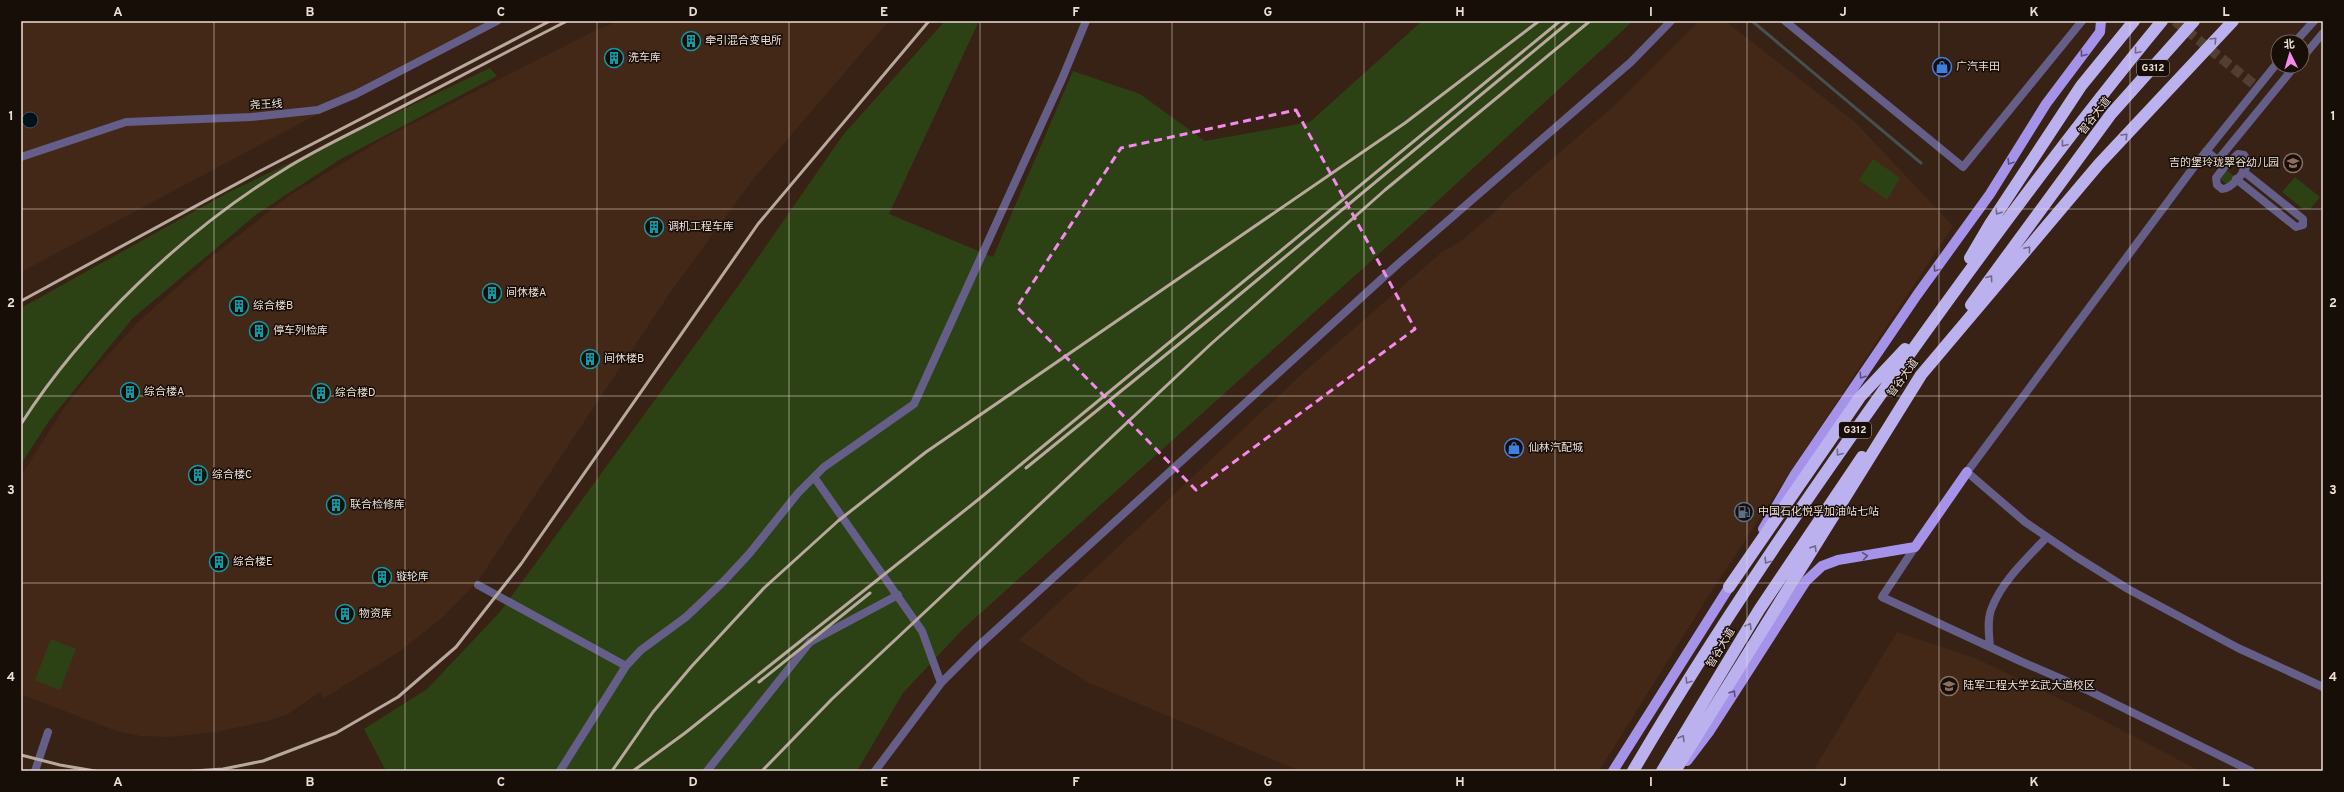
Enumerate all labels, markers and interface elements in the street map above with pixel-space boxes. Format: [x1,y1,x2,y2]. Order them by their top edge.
text: A [113,5,123,21]
text: B [306,5,315,21]
text: C [497,5,505,21]
text: D [688,5,698,21]
text: E [880,5,888,21]
text: F [1072,5,1080,21]
text: G [1264,5,1273,21]
text: H [1455,5,1465,21]
text: I [1649,5,1653,21]
text: J [1839,5,1847,21]
text: K [2029,5,2039,21]
text: L [2222,5,2230,21]
building icon: 牵引混合变电所 [680,30,702,52]
place label: 牵引混合变电所 [705,34,782,48]
north arrow [2270,34,2310,74]
one-way arrow [2209,37,2216,45]
text: 北 [2283,38,2295,52]
one-way arrow [2135,46,2142,54]
building icon: 洗车库 [603,47,625,69]
one-way arrow [2081,50,2088,57]
place label: 洗车库 [628,51,661,65]
shop icon: 广汽丰田 [1931,56,1953,78]
place label: 广汽丰田 [1956,60,2000,74]
road number: G312 [2137,60,2169,76]
street label: 智谷大道 [2076,94,2114,138]
street label: 尧王线 [249,97,283,113]
text: 1 [8,109,14,125]
text: 1 [2330,109,2336,125]
one-way arrow [2121,133,2128,141]
one-way arrow [2062,139,2069,146]
school or university icon: 吉的堡玲珑翠谷幼儿园 [2282,152,2304,174]
place label: 吉的堡玲珑翠谷幼儿园 [2169,156,2279,170]
one-way arrow [2007,158,2015,165]
one-way arrow [1995,208,2002,215]
building icon: 调机工程车库 [643,216,665,238]
place label: 调机工程车库 [668,220,734,234]
one-way arrow [2023,246,2030,254]
one-way arrow [1934,264,1941,271]
one-way arrow [1986,275,1993,282]
building icon: 间休楼A [481,282,503,304]
place label: 间休楼A [506,286,546,300]
building icon: 综合楼B [228,295,250,317]
text: 2 [7,296,15,312]
text: 2 [2329,296,2337,312]
place label: 综合楼B [253,299,293,313]
building icon: 停车列检库 [248,320,270,342]
place label: 停车列检库 [273,324,328,338]
building icon: 间休楼B [579,348,601,370]
place label: 间休楼B [604,352,644,366]
street label: 智谷大道 [1884,356,1922,400]
one-way arrow [1860,371,1867,378]
building icon: 综合楼A [119,381,141,403]
building icon: 综合楼D [310,382,332,404]
place label: 综合楼A [144,385,184,399]
place label: 综合楼D [335,386,376,400]
road number: G312 [1839,422,1871,438]
shop icon: 仙林汽配城 [1503,437,1525,459]
place label: 仙林汽配城 [1528,441,1583,455]
one-way arrow [1837,448,1844,455]
building icon: 综合楼C [187,464,209,486]
place label: 综合楼C [212,468,252,482]
text: 3 [7,483,15,499]
text: 3 [2329,483,2337,499]
building icon: 联合检修库 [325,494,347,516]
place label: 联合检修库 [350,498,405,512]
fuel station icon: 中国石化悦孚加油站七站 [1733,501,1755,523]
place label: 中国石化悦孚加油站七站 [1758,505,1879,519]
one-way arrow [1809,545,1817,552]
building icon: 综合楼E [208,551,230,573]
one-way arrow [1862,552,1868,561]
place label: 综合楼E [233,555,273,569]
one-way arrow [1764,557,1772,564]
building icon: 镟轮库 [371,566,393,588]
place label: 镟轮库 [396,570,429,584]
building icon: 物资库 [334,603,356,625]
place label: 物资库 [359,607,392,621]
one-way arrow [1745,623,1752,630]
street label: 智谷大道 [1704,626,1738,670]
text: 4 [7,670,15,686]
text: 4 [2329,670,2337,686]
school or university icon: 陆军工程大学玄武大道校区 [1938,675,1960,697]
one-way arrow [1685,677,1693,684]
place label: 陆军工程大学玄武大道校区 [1963,679,2095,693]
one-way arrow [1729,690,1736,697]
one-way arrow [1677,735,1685,742]
text: A [113,775,123,791]
text: B [306,775,315,791]
text: C [497,775,505,791]
text: D [688,775,698,791]
text: E [880,775,888,791]
text: F [1072,775,1080,791]
text: G [1264,775,1273,791]
text: H [1455,775,1465,791]
text: I [1649,775,1653,791]
text: J [1839,775,1847,791]
text: K [2029,775,2039,791]
text: L [2222,775,2230,791]

